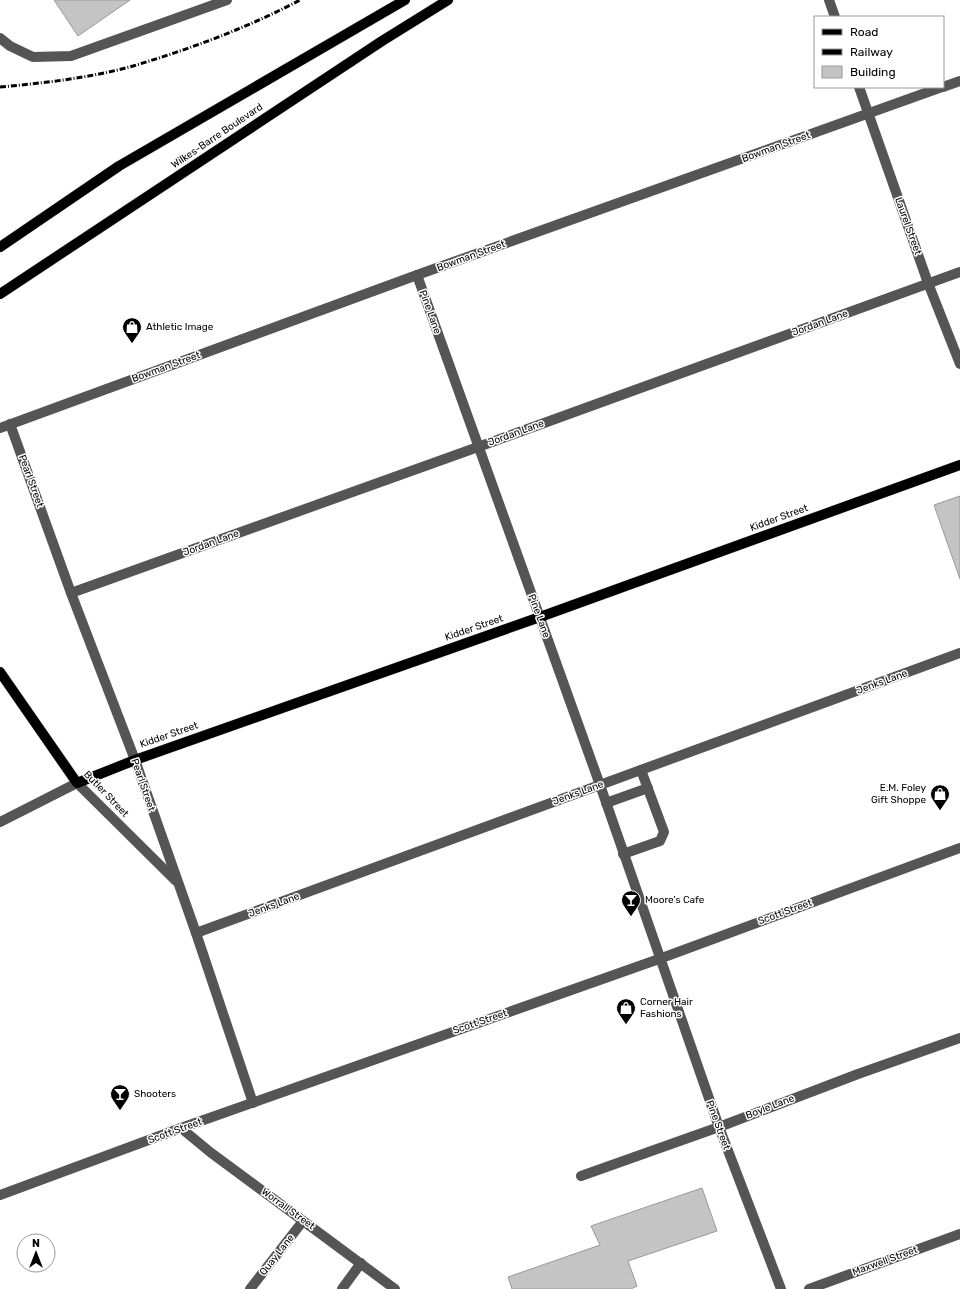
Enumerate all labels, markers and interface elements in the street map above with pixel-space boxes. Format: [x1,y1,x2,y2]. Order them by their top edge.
legend [814,16,944,88]
text: Road [850,25,878,39]
text: Railway [850,45,893,59]
text: Building [850,65,896,79]
street label: Wilkes-Barre Boulevard [169,101,265,171]
street label: Bowman Street [740,129,812,165]
street label: Laurel Street [892,196,924,256]
street label: Bowman Street [435,238,507,274]
street label: Pine Lane [417,288,444,336]
street label: Jordan Lane [790,307,850,339]
shop icon: Athletic Image [121,316,143,344]
place label: Athletic Image [146,321,214,333]
street label: Bowman Street [130,349,202,385]
street label: Jordan Lane [486,417,546,449]
street label: Pearl Street [16,453,46,509]
street label: Kidder Street [748,502,810,534]
street label: Jordan Lane [181,527,241,559]
street label: Pine Lane [526,592,553,640]
street label: Kidder Street [443,612,505,644]
street label: Jenks Lane [855,667,910,697]
street label: Kidder Street [138,719,200,751]
street label: Pearl Street [128,757,158,813]
street label: Butler Street [81,768,131,820]
street label: Jenks Lane [551,778,606,808]
place label: E.M. Foley Gift Shoppe [871,782,926,806]
shop icon: E.M. Foley Gift Shoppe [929,783,951,811]
bar icon: Moore's Cafe [620,889,642,917]
street label: Jenks Lane [247,890,302,920]
place label: Moore's Cafe [645,894,705,906]
street label: Scott Street [756,897,814,927]
place label: Corner Hair Fashions [640,996,693,1020]
shop icon: Corner Hair Fashions [615,997,637,1025]
street label: Scott Street [451,1007,509,1037]
bar icon: Shooters [109,1083,131,1111]
place label: Shooters [134,1088,176,1100]
street label: Boyle Lane [744,1092,796,1122]
street label: Pine Street [703,1099,733,1151]
street label: Scott Street [146,1116,204,1146]
street label: Worrall Street [259,1186,317,1232]
street label: Quay Lane [257,1232,297,1278]
north arrow [16,1233,56,1273]
text: N [32,1237,40,1250]
street label: Maxwell Street [851,1244,919,1278]

